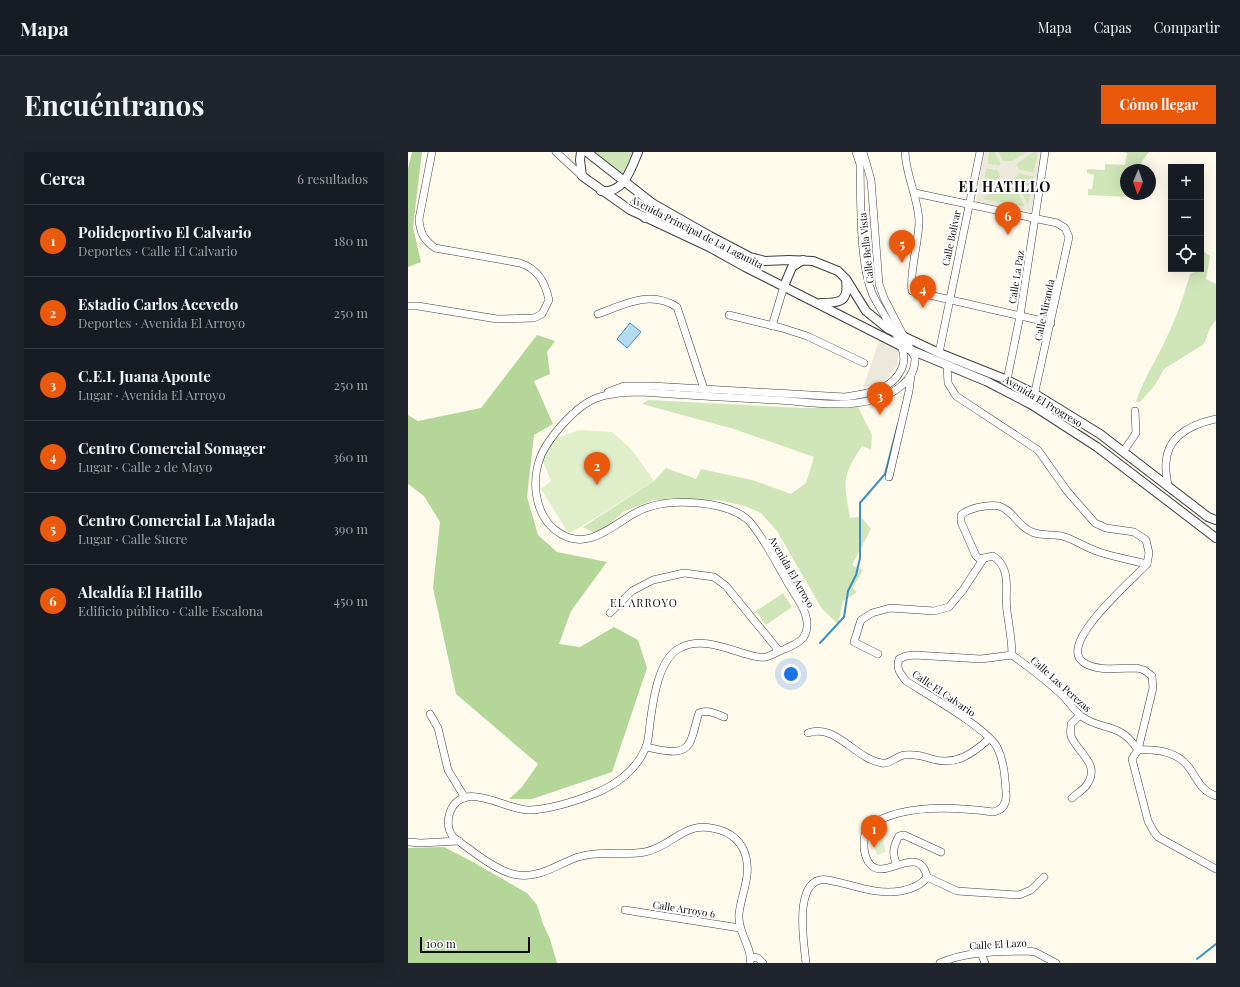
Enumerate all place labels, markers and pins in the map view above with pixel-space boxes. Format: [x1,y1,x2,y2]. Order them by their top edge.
pin: 6 [995,202,1021,235]
pin: 5 [889,230,915,263]
pin: 4 [910,275,936,308]
pin: 3 [867,382,893,415]
pin: 2 [584,452,610,485]
pin: 1 [861,815,887,848]

